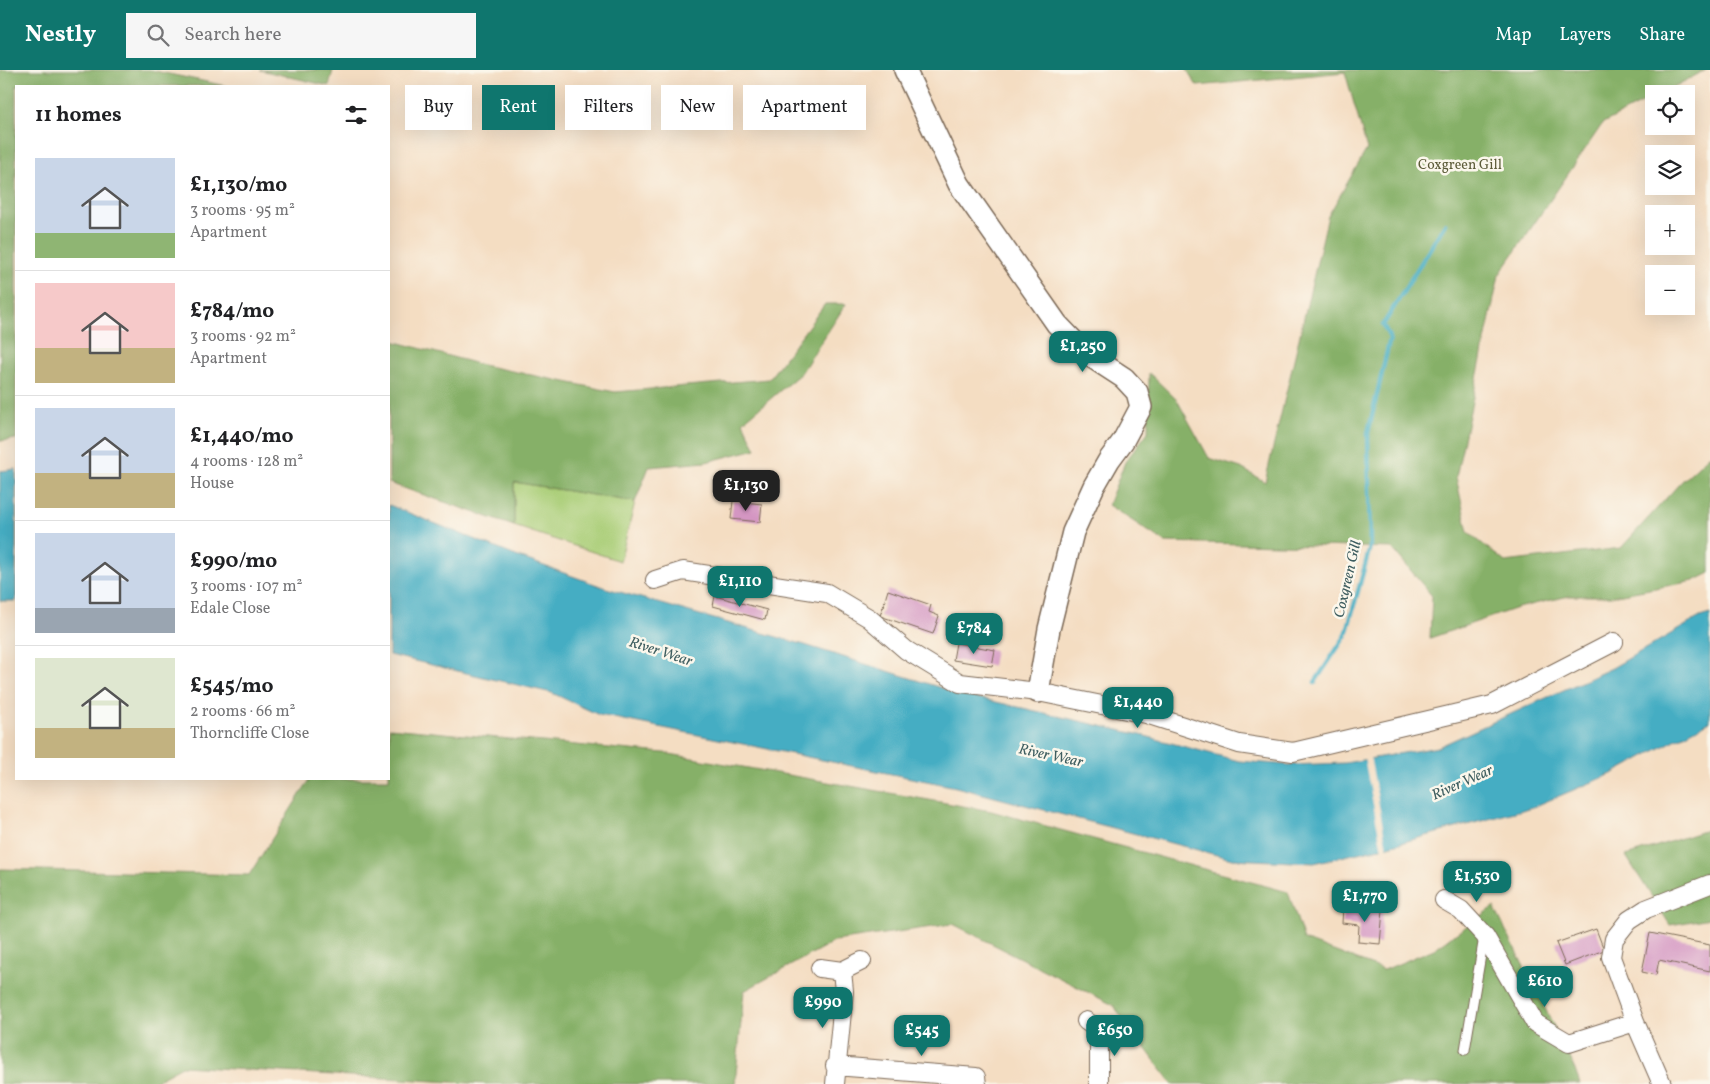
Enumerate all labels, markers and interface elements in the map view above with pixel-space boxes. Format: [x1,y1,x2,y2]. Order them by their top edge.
search box [126,13,476,58]
text: Nestly [25,18,96,52]
icon: search [144,21,172,49]
text: Search here [184,22,282,48]
text: Map [1495,23,1531,48]
text: Layers [1559,23,1611,48]
text: Share [1639,23,1685,48]
chip: Buy [405,85,472,130]
chip: Rent [482,85,555,130]
chip: Filters [565,85,651,130]
chip: New [661,85,733,130]
chip: Apartment [743,85,866,130]
map controls [1645,85,1695,315]
button: locate [1645,85,1695,135]
text: 11 homes [35,101,122,130]
icon: filters [342,101,370,129]
button: layers [1645,145,1695,195]
park label: Coxgreen Gill [1418,156,1502,175]
text: £1,130/mo [190,171,287,200]
icon: home [75,178,135,238]
text: 3 rooms · 95 m² [190,200,295,222]
button: + [1645,205,1695,255]
text: Apartment [190,222,267,244]
button: − [1645,265,1695,315]
text: £784/mo [190,297,274,326]
icon: home [75,303,135,363]
text: 3 rooms · 92 m² [190,326,296,348]
pin: £1,250 [1042,330,1124,373]
text: £1,250 [1060,336,1106,358]
text: Apartment [190,348,267,370]
text: £1,440/mo [190,422,293,451]
icon: home [75,428,135,488]
text: 4 rooms · 128 m² [190,451,303,473]
pin: £1,130 [705,470,787,512]
text: House [190,473,234,495]
text: £1,130 [724,475,768,497]
water label: Coxgreen Gill [1329,538,1368,620]
text: £990/mo [190,547,277,576]
icon: home [75,553,135,613]
pin: £1,110 [699,566,781,608]
text: £1,110 [718,571,762,593]
text: 3 rooms · 107 m² [190,576,303,598]
text: Edale Close [190,598,270,620]
pin: £784 [944,612,1004,655]
text: £784 [957,618,991,640]
water label: River Wear [626,632,695,673]
text: £545/mo [190,672,274,701]
icon: home [75,678,135,738]
pin: £1,440 [1097,686,1179,729]
text: £1,440 [1113,692,1163,714]
text: 2 rooms · 66 m² [190,701,296,723]
text: Thorncliffe Close [190,723,309,745]
water label: River Wear [1016,739,1085,774]
water label: River Wear [1428,760,1497,806]
pin: £1,530 [1436,860,1518,903]
text: £1,530 [1454,866,1500,888]
pin: £1,770 [1324,880,1406,923]
text: £1,770 [1343,886,1387,908]
pin: £610 [1515,966,1575,1008]
text: £610 [1528,971,1562,993]
pin: £990 [793,986,853,1029]
text: £990 [805,992,842,1014]
pin: £545 [892,1014,952,1057]
pin: £650 [1085,1014,1145,1057]
text: £545 [905,1020,939,1042]
text: £650 [1097,1020,1133,1042]

